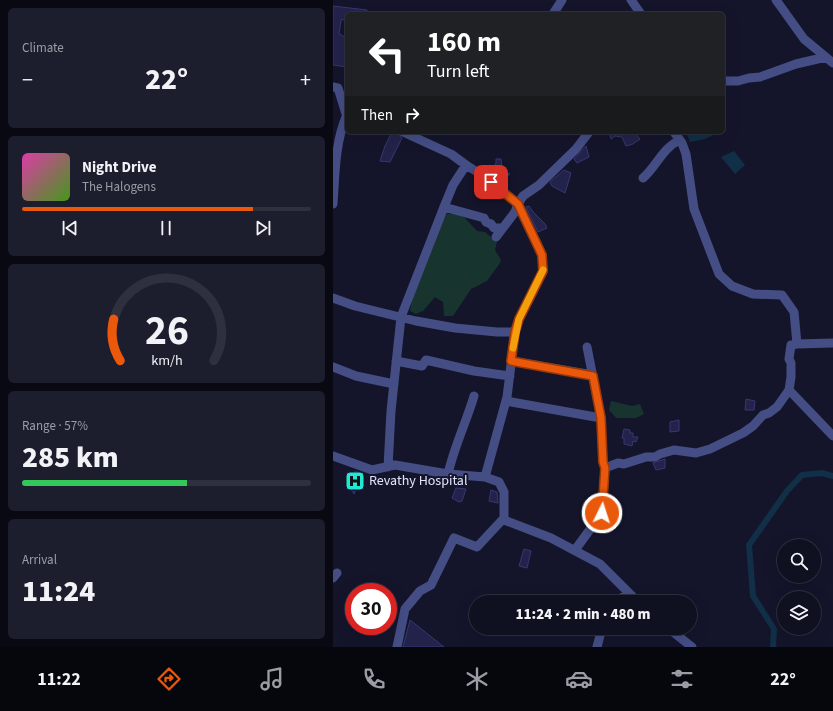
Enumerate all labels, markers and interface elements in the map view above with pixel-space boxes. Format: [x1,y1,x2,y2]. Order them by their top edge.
text: 160 m [427,22,501,62]
icon: left [361,28,413,80]
text: Climate [22,39,64,57]
text: 22° [145,58,188,101]
text: Turn left [427,59,489,84]
text: − [22,64,33,96]
text: + [300,64,311,96]
icon: right [401,104,423,126]
text: Then [361,105,393,126]
text: Night Drive [82,157,157,178]
pin [474,165,508,199]
icon: arrive [480,171,502,193]
text: The Halogens [82,178,156,196]
icon: previous [59,217,81,239]
icon: pause [155,217,177,239]
icon: next [252,217,274,239]
text: 26 [145,301,188,361]
text: km/h [151,350,182,371]
text: Range · 57% [22,417,88,435]
text: 285 km [22,436,119,479]
hospital icon: Revathy Hospital [344,470,366,492]
place label: Revathy Hospital [369,471,468,491]
position arrow [581,492,623,534]
map controls [777,539,821,635]
button: search [777,539,821,583]
text: Arrival [22,551,57,569]
text: 11:24 [22,570,95,613]
speed limit sign: 30 [345,583,397,635]
button: layers [777,591,821,635]
text: 11:24 · 2 min · 480 m [516,604,650,625]
icon: directions [155,665,183,693]
icon: music [258,665,286,693]
icon: phone [360,665,388,693]
icon: climate [463,665,491,693]
icon: car [565,665,593,693]
icon: filters [668,665,696,693]
text: 11:22 [37,667,81,692]
text: 22° [770,667,796,692]

